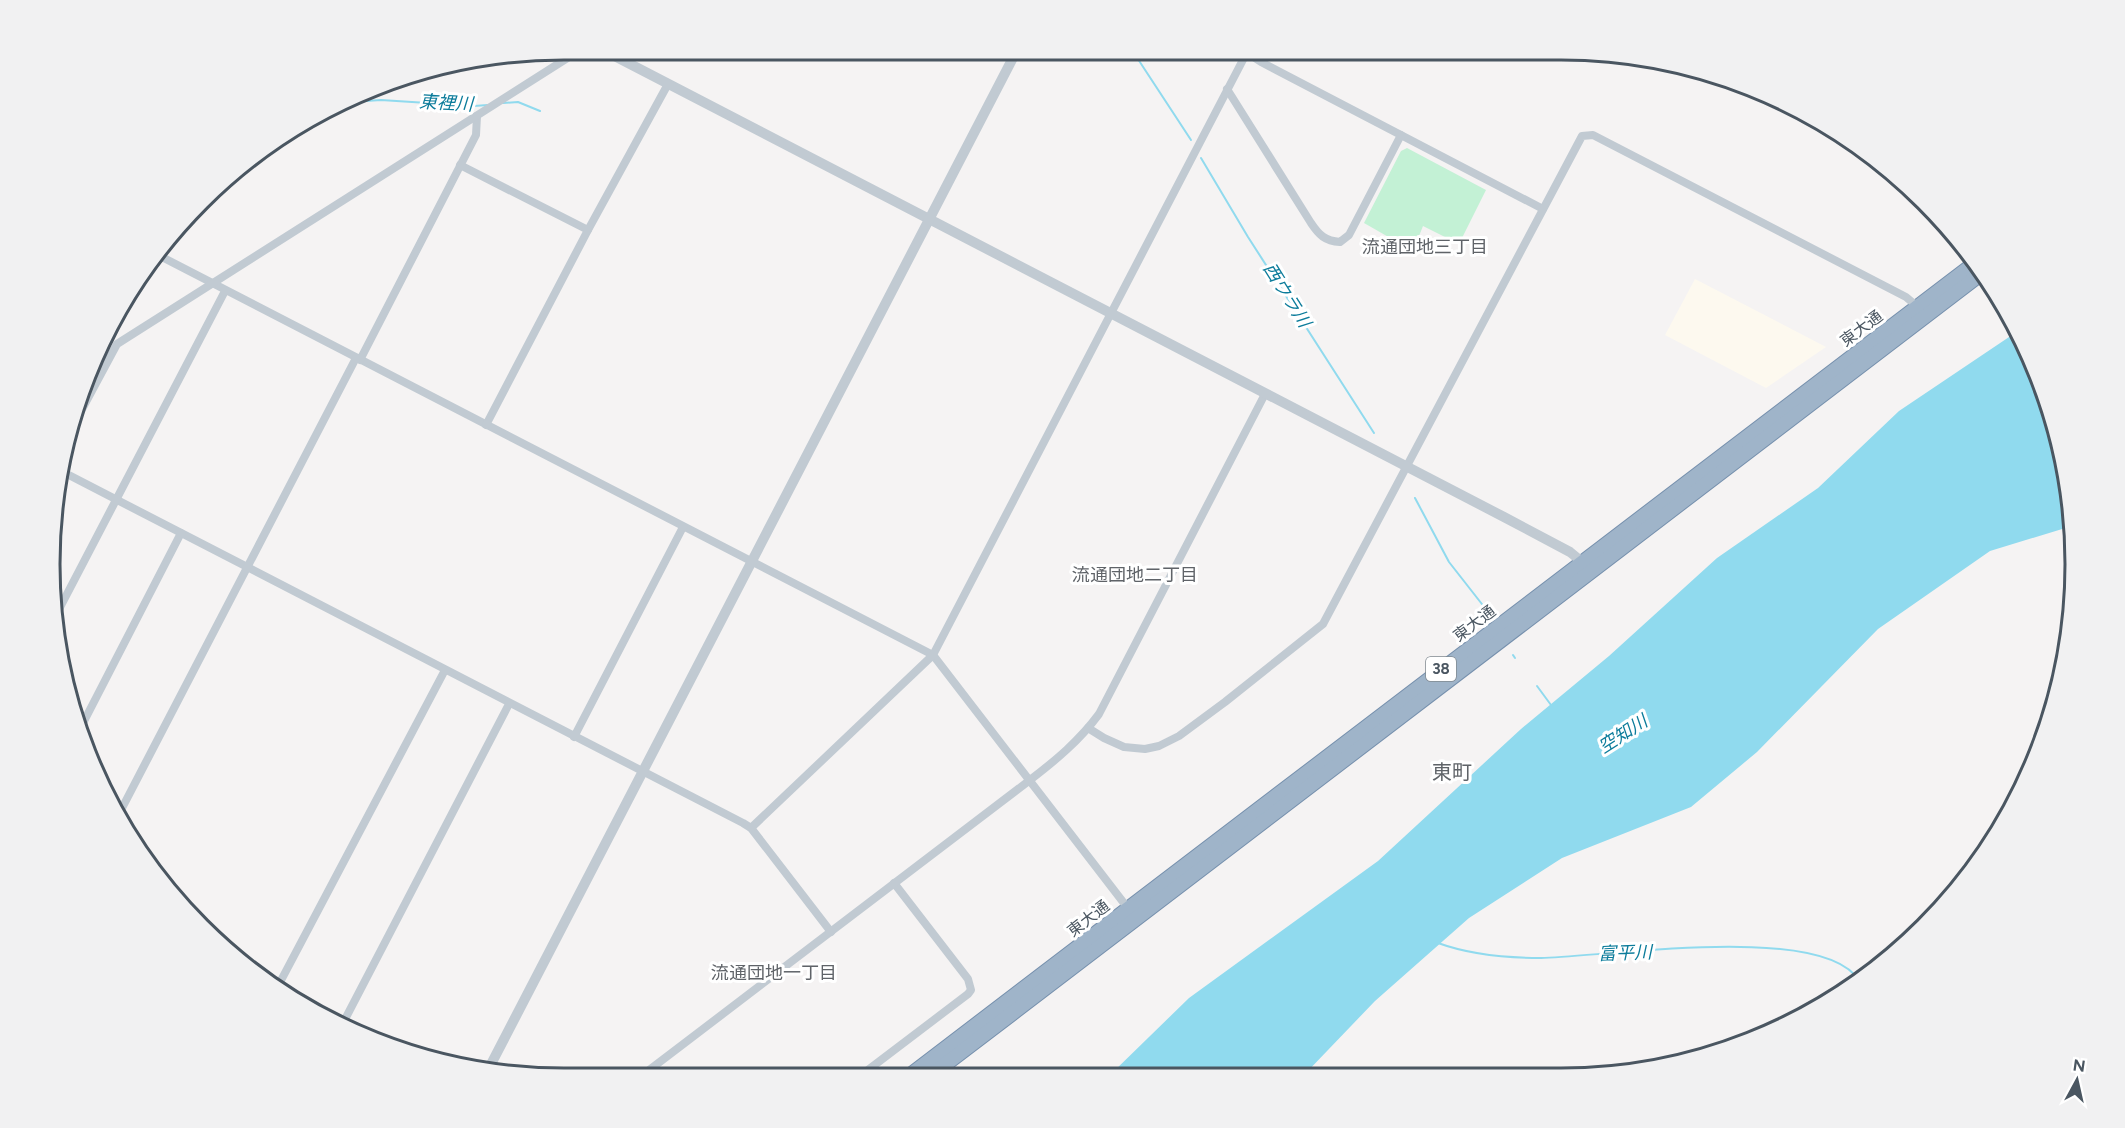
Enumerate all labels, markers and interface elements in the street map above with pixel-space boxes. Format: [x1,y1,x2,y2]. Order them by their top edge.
water label: 東裡川 [418,91,476,116]
district label: 流通団地三丁目 [1362,236,1488,258]
water label: 西ウラ川 [1259,259,1316,333]
street label: 東大通 [1836,306,1886,350]
district label: 流通団地二丁目 [1072,564,1198,586]
street label: 東大通 [1449,601,1499,645]
road number: 38 [1426,657,1456,681]
water label: 空知川 [1594,709,1653,758]
district label: 東町 [1432,760,1472,784]
street label: 東大通 [1064,896,1113,941]
water label: 富平川 [1598,941,1654,965]
district label: 流通団地一丁目 [711,962,837,984]
north arrow [2047,1050,2107,1110]
text: N [2072,1055,2086,1076]

